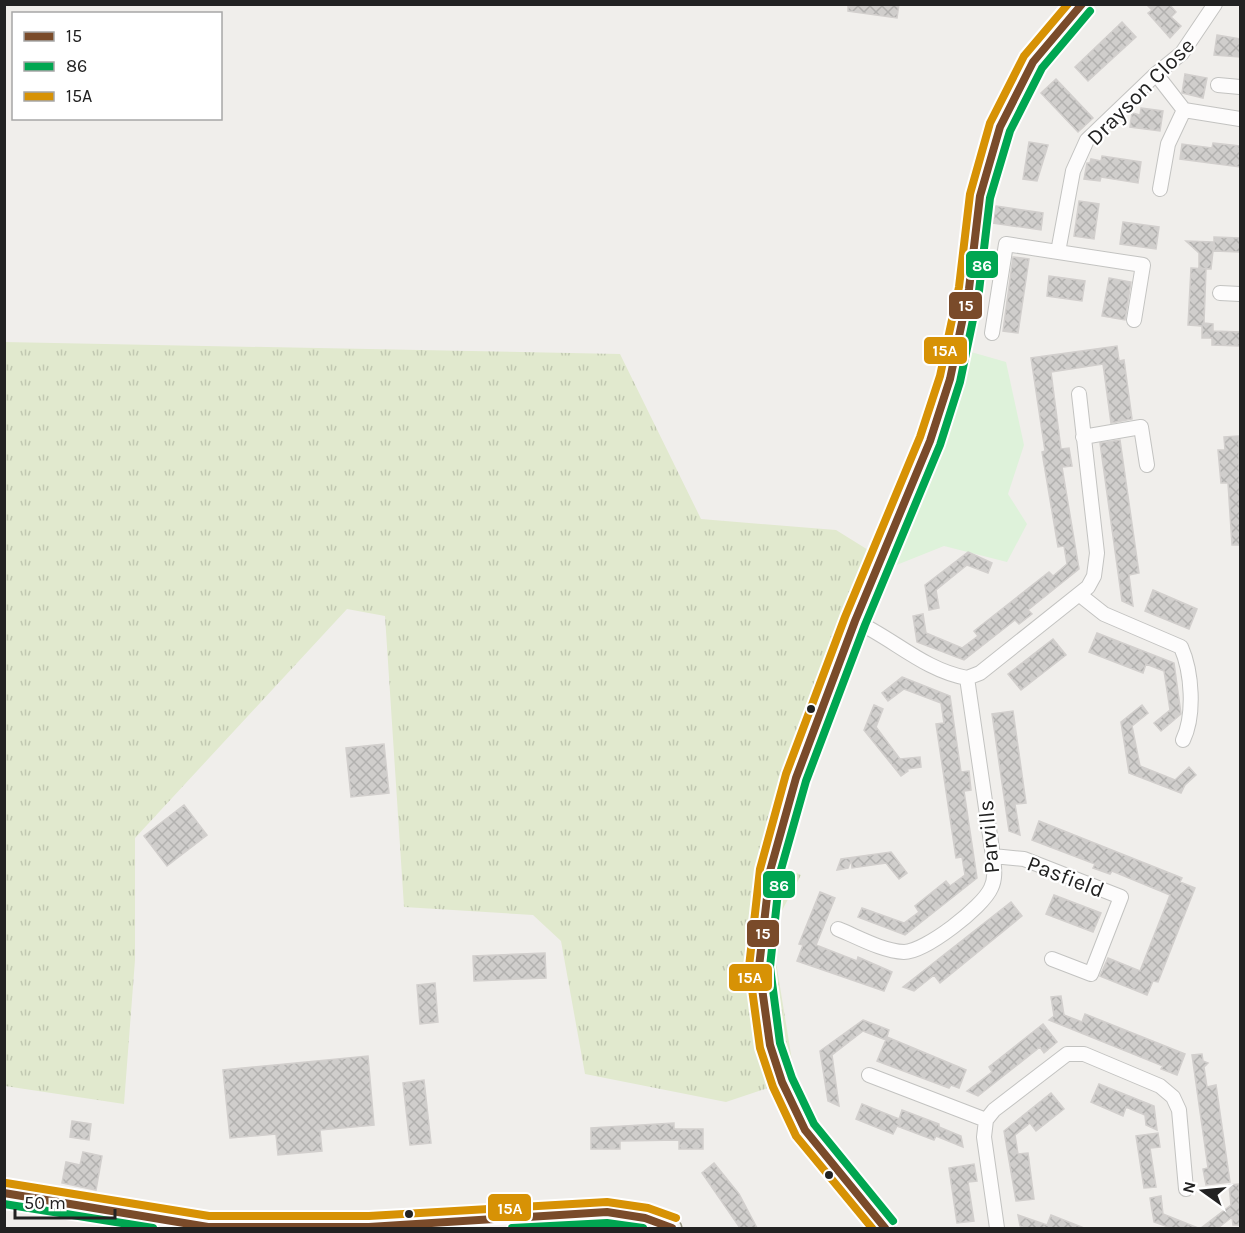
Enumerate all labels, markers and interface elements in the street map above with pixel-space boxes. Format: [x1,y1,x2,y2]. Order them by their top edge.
legend [12,12,222,120]
text: 15 [66,25,82,47]
street label: Drayson Close [1082,33,1200,151]
text: 86 [66,55,87,77]
text: 15A [66,85,92,107]
line badge: 86 [965,250,999,279]
text: 86 [972,256,992,275]
line badge: 15 [948,291,983,320]
text: 15 [958,296,974,315]
line badge: 15A [923,336,968,365]
text: 15A [932,341,958,360]
unlabelled marker [805,703,817,715]
street label: Parvills [973,799,1005,875]
street label: Pasfield [1023,850,1108,903]
line badge: 86 [762,870,796,899]
text: 86 [769,876,789,895]
line badge: 15 [746,919,780,948]
text: 15 [755,924,771,943]
line badge: 15A [728,963,773,992]
text: 15A [737,968,763,987]
north arrow [1173,1161,1233,1221]
unlabelled marker [823,1169,835,1181]
text: N [1178,1179,1200,1195]
scale bar [15,1182,116,1220]
text: 50 m [24,1192,66,1214]
line badge: 15A [487,1193,532,1222]
text: 15A [497,1199,523,1218]
unlabelled marker [403,1208,415,1220]

